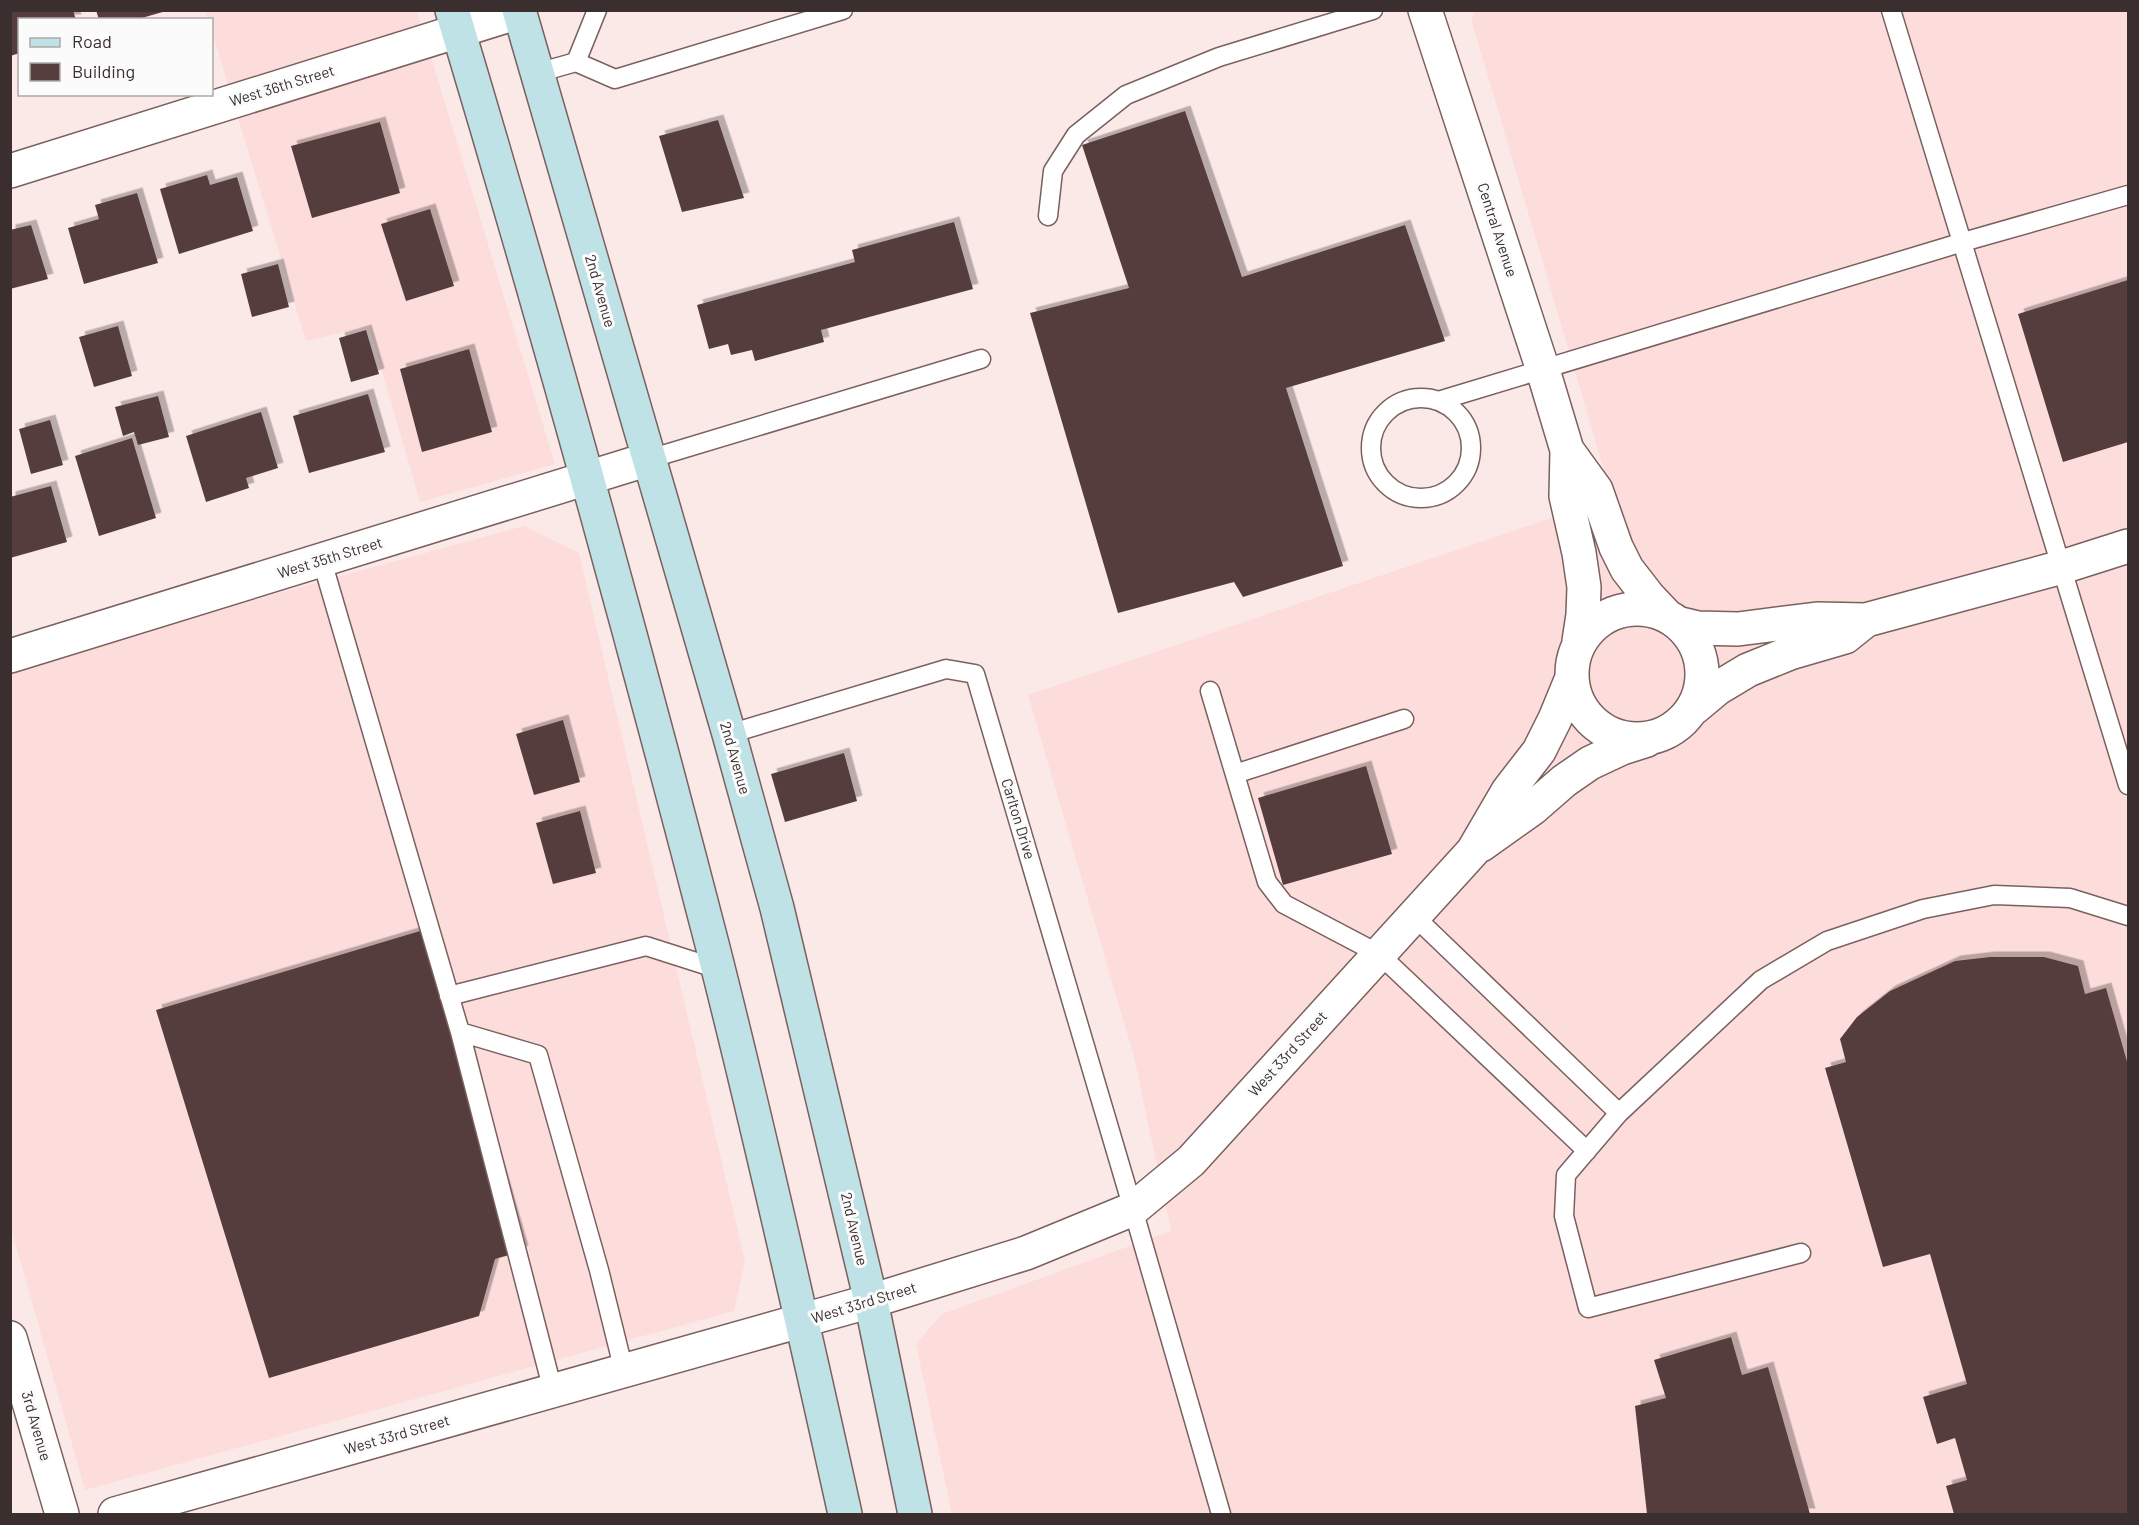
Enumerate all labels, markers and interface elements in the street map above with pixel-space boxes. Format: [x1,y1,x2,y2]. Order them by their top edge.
legend [18,18,213,96]
text: Road [72,30,112,52]
text: Building [72,60,135,82]
street label: West 36th Street [227,61,336,110]
street label: Central Avenue [1474,180,1522,279]
street label: 2nd Avenue [582,252,620,329]
street label: West 35th Street [275,533,384,582]
street label: 2nd Avenue [717,719,755,796]
street label: Carlton Drive [998,776,1040,861]
street label: West 33rd Street [1244,1007,1330,1100]
street label: 2nd Avenue [838,1190,872,1267]
street label: West 33rd Street [809,1278,918,1327]
street label: 3rd Avenue [18,1389,56,1463]
street label: West 33rd Street [342,1410,452,1458]

